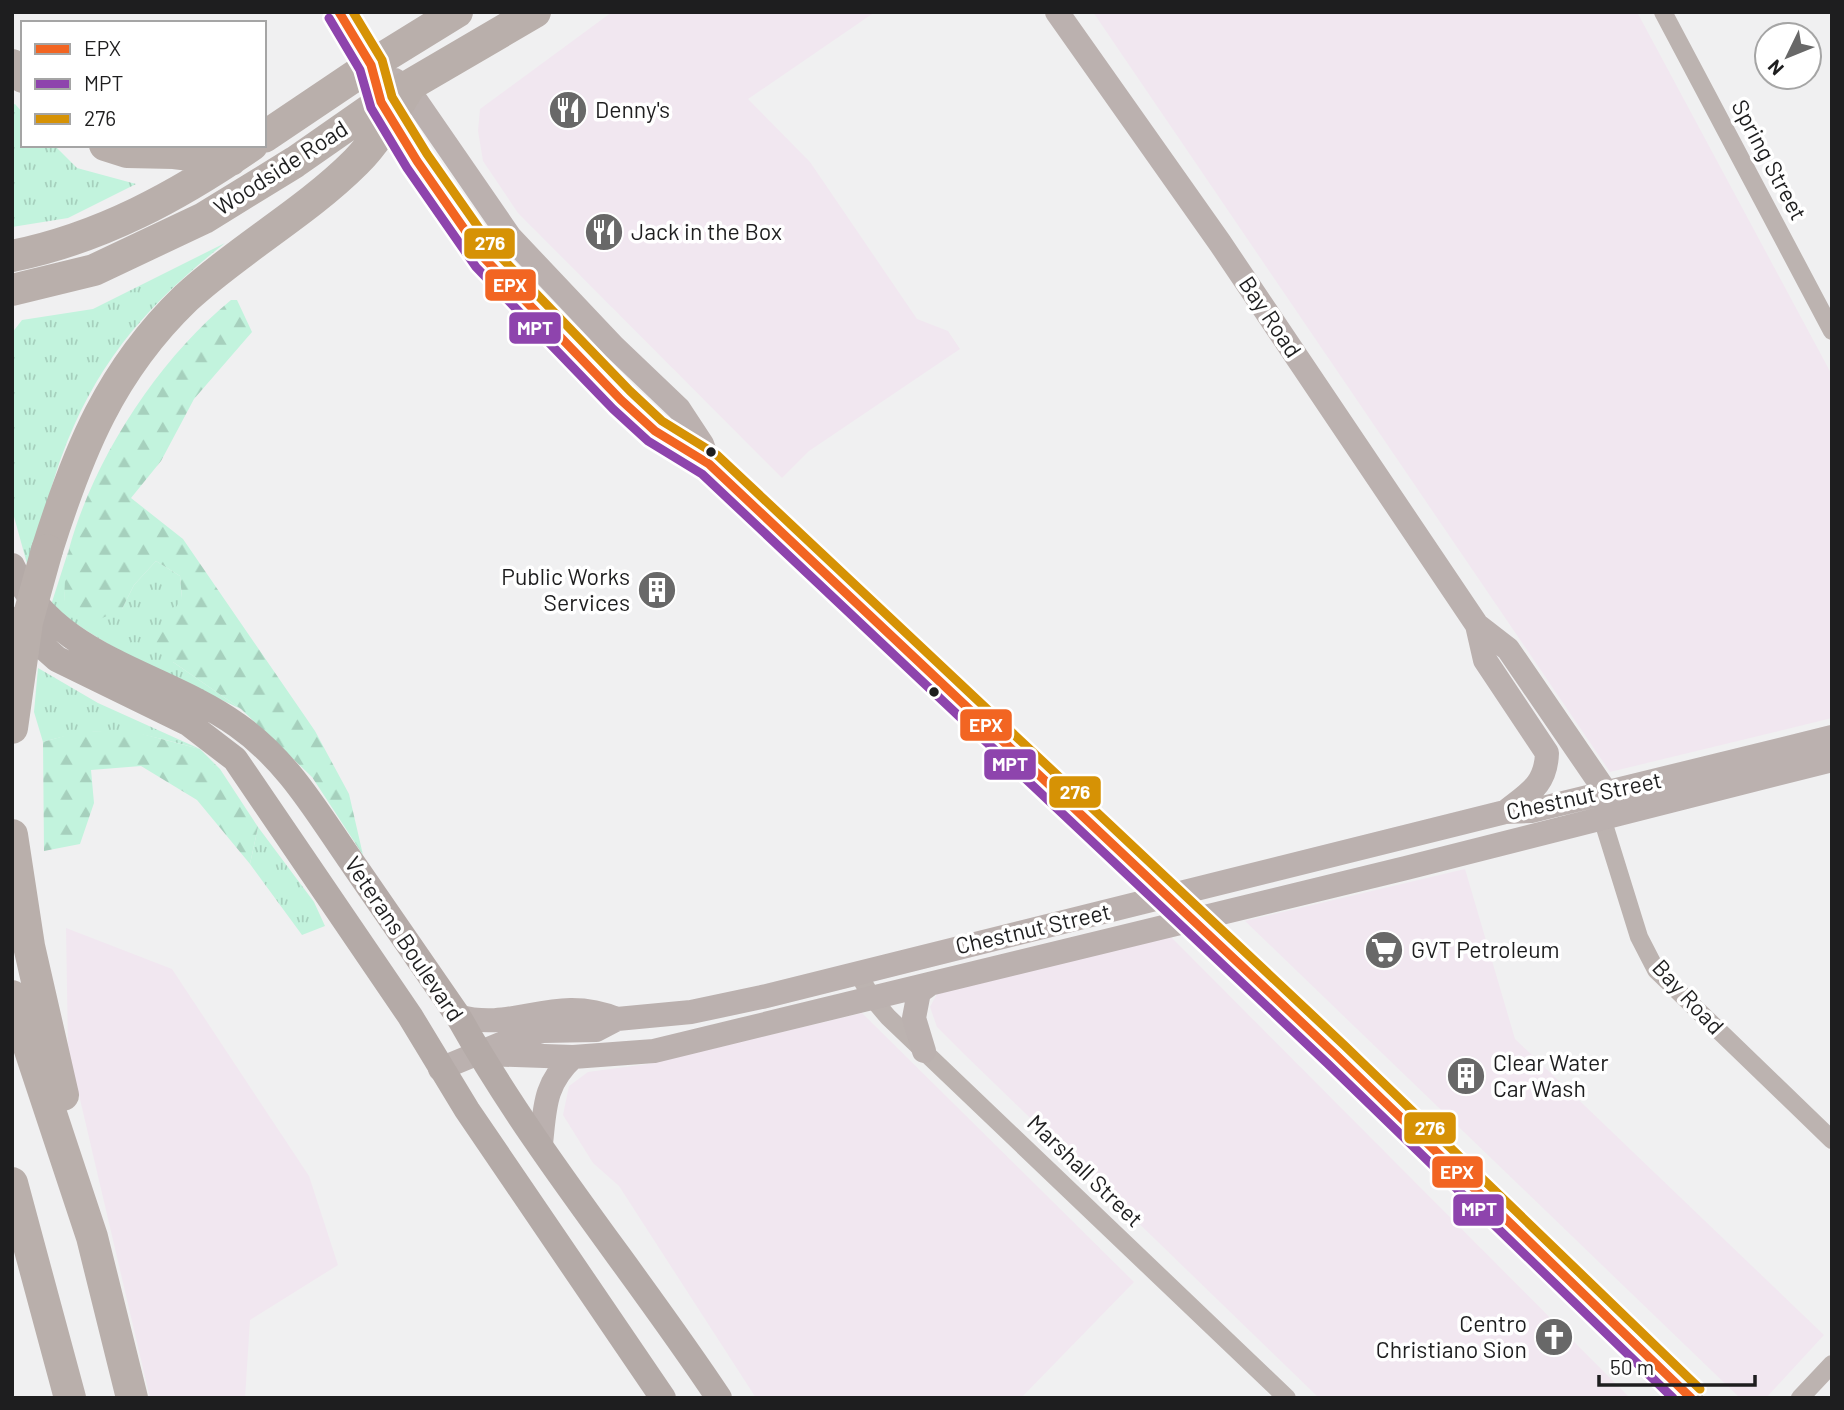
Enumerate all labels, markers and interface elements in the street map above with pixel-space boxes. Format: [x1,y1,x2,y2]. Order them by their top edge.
legend [21,21,266,147]
north arrow [1753,21,1823,91]
text: EPX [84,35,121,60]
text: N [1762,55,1788,80]
text: MPT [84,70,123,95]
restaurant icon: Denny's [547,89,589,131]
street label: Spring Street [1726,94,1813,225]
place label: Denny's [595,95,670,123]
text: 276 [84,105,116,130]
street label: Woodside Road [208,114,353,221]
restaurant icon: Jack in the Box [583,211,625,253]
place label: Jack in the Box [631,217,782,245]
line badge: 276 [463,227,516,260]
text: 276 [475,231,505,254]
line badge: EPX [484,268,537,302]
street label: Bay Road [1234,270,1308,362]
text: EPX [493,273,527,296]
line badge: MPT [508,311,562,345]
text: MPT [517,316,553,339]
unlabelled marker [704,445,718,459]
place label: Public Works Services [501,562,630,616]
building icon: Public Works Services [636,569,678,611]
unlabelled marker [927,685,941,699]
line badge: EPX [959,708,1013,742]
text: EPX [969,713,1003,736]
line badge: MPT [983,748,1037,781]
text: MPT [992,752,1028,775]
street label: Chestnut Street [1504,765,1664,825]
line badge: 276 [1048,775,1102,809]
text: 276 [1060,780,1090,803]
street label: Veterans Boulevard [339,851,470,1026]
street label: Chestnut Street [953,897,1113,959]
supermarket icon: GVT Petroleum [1363,929,1405,971]
place label: GVT Petroleum [1411,935,1560,963]
street label: Bay Road [1647,953,1730,1039]
place label: Clear Water Car Wash [1493,1048,1609,1102]
building icon: Clear Water Car Wash [1445,1055,1487,1097]
street label: Marshall Street [1022,1108,1149,1232]
line badge: 276 [1403,1111,1457,1145]
text: 276 [1415,1116,1445,1139]
line badge: EPX [1431,1155,1484,1189]
text: EPX [1440,1160,1474,1183]
line badge: MPT [1452,1193,1505,1227]
text: MPT [1461,1197,1497,1220]
place label: Centro Christiano Sion [1376,1309,1527,1363]
church icon: Centro Christiano Sion [1533,1316,1575,1358]
scale bar [1599,1344,1755,1388]
text: 50 m [1610,1354,1654,1379]

